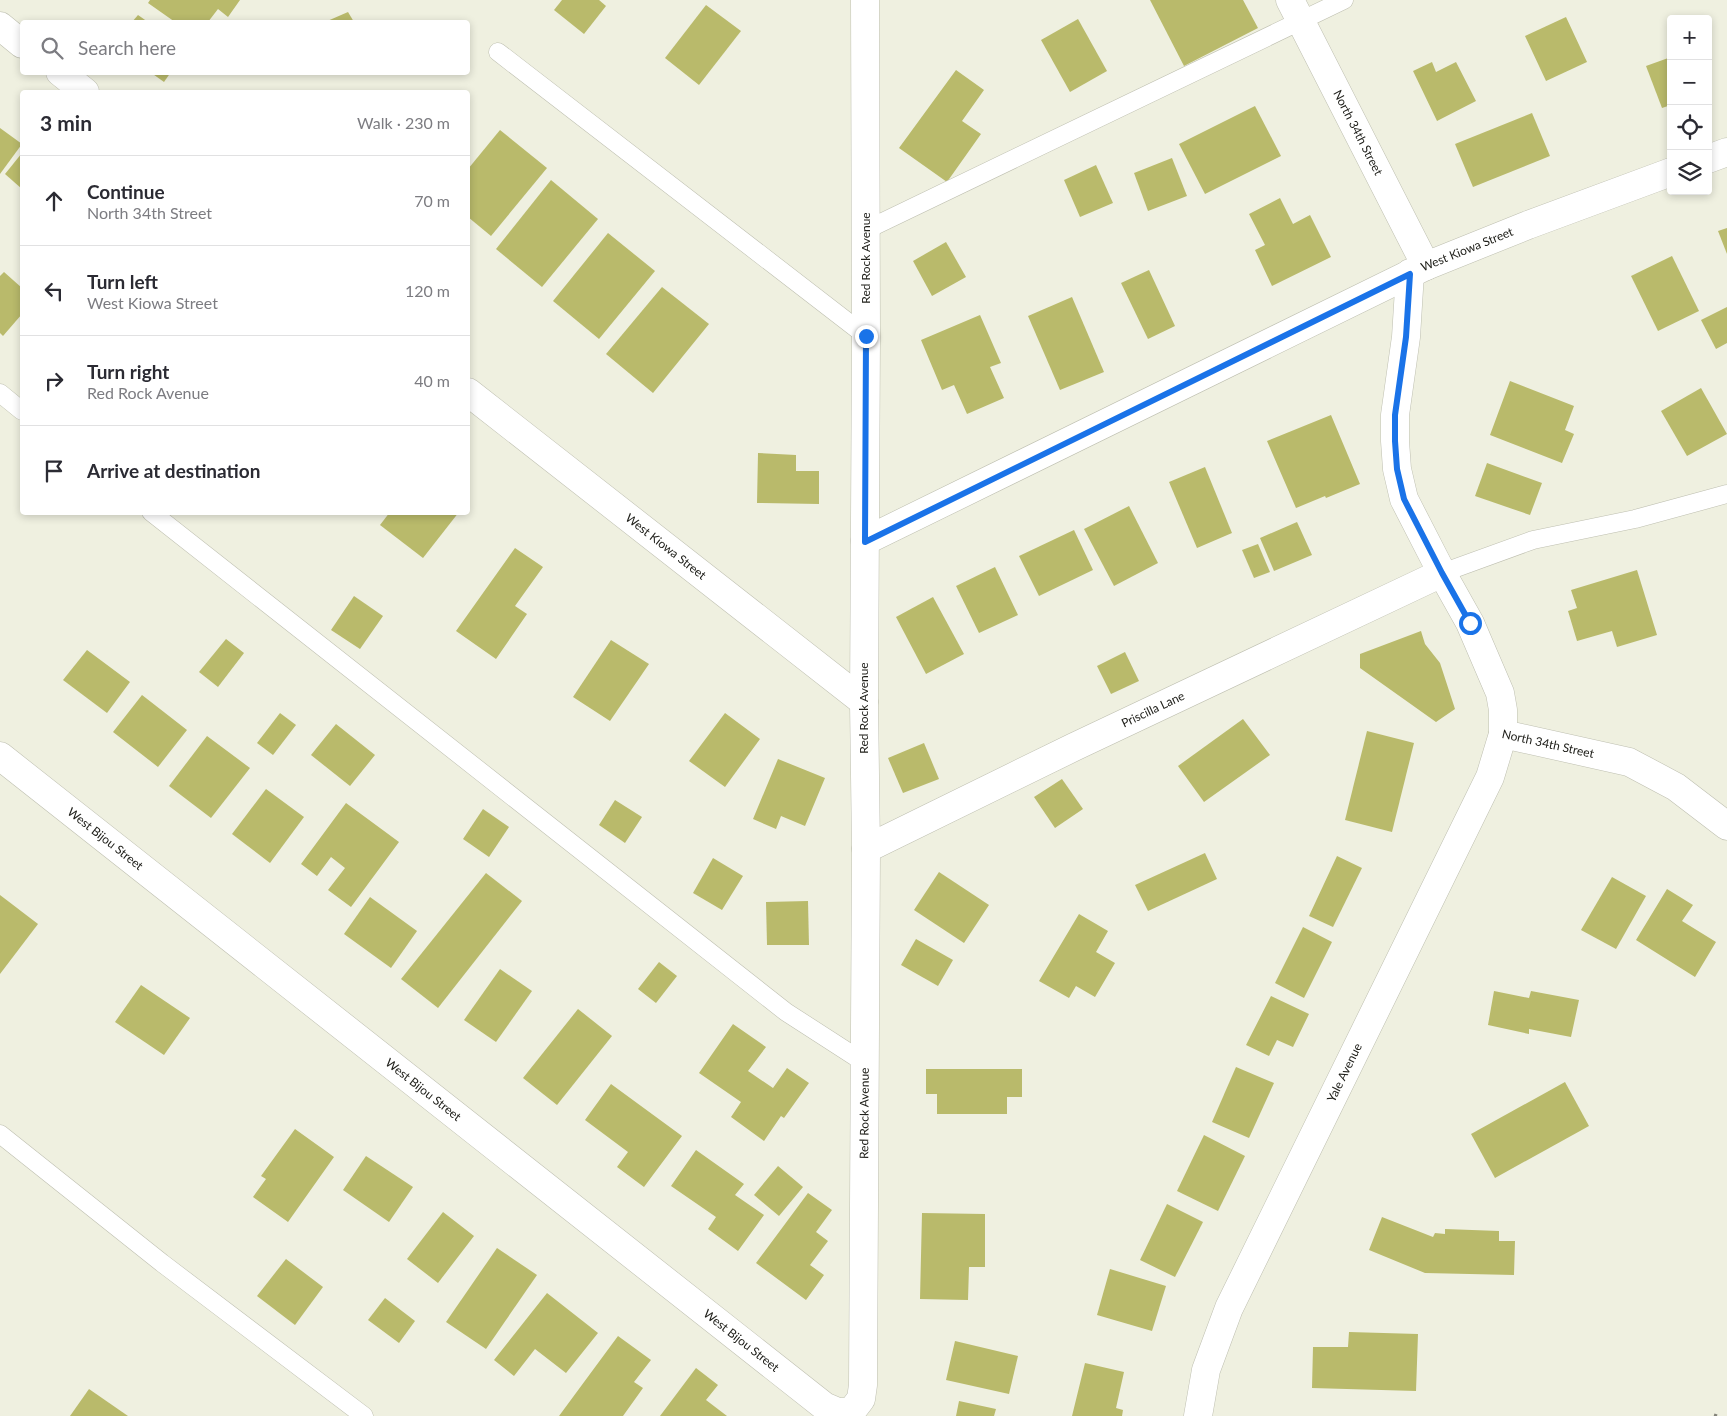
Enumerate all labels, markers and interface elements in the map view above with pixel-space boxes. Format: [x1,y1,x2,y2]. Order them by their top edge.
map controls [1667,15,1712,195]
button: + [1667,15,1712,60]
search box [20,20,470,75]
icon: search [38,34,66,62]
text: Search here [78,36,176,59]
button: − [1667,60,1712,105]
street label: North 34th Street [1330,87,1387,178]
button: locate [1667,105,1712,150]
text: 3 min [40,110,92,135]
text: Walk · 230 m [357,113,450,132]
button: layers [1667,150,1712,195]
text: Continue [87,180,165,203]
icon: ahead [40,187,68,215]
text: 70 m [414,191,450,210]
text: North 34th Street [87,203,212,222]
street label: Red Rock Avenue [858,212,873,304]
street label: West Kiowa Street [1418,223,1516,274]
text: Turn left [87,270,158,293]
icon: left [40,277,68,305]
text: 120 m [405,281,450,300]
text: West Kiowa Street [87,293,218,312]
route end [855,325,878,348]
text: Turn right [87,360,169,383]
icon: right [40,367,68,395]
text: 40 m [414,371,450,390]
text: Red Rock Avenue [87,383,209,402]
icon: arrive [40,457,68,485]
text: Arrive at destination [87,459,260,482]
street label: West Kiowa Street [623,510,710,583]
route start [1459,612,1482,635]
street label: Red Rock Avenue [856,662,871,754]
street label: Priscilla Lane [1119,688,1187,731]
street label: North 34th Street [1501,726,1596,761]
street label: West Bijou Street [65,804,147,874]
street label: Yale Avenue [1323,1041,1365,1104]
street label: West Bijou Street [383,1055,465,1124]
street label: Red Rock Avenue [856,1067,872,1159]
street label: West Bijou Street [701,1306,783,1375]

